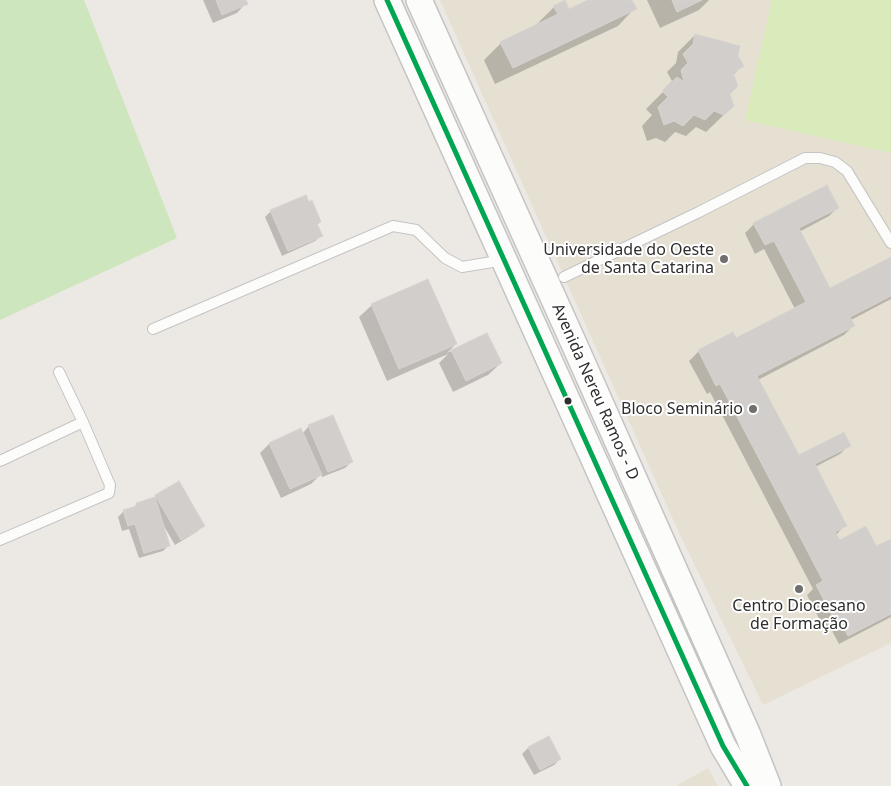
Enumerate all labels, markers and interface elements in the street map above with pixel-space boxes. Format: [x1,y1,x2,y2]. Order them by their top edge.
place label: Universidade do Oeste de Santa Catarina [543,240,714,278]
marker: Universidade do Oeste de Santa Catarina [718,253,730,265]
street label: Avenida Nereu Ramos - D [547,301,643,483]
unlabelled marker [563,396,573,406]
place label: Bloco Seminário [621,399,743,419]
marker: Bloco Seminário [747,403,759,415]
marker: Centro Diocesano de Formação [793,583,805,595]
place label: Centro Diocesano de Formação [732,596,866,634]

